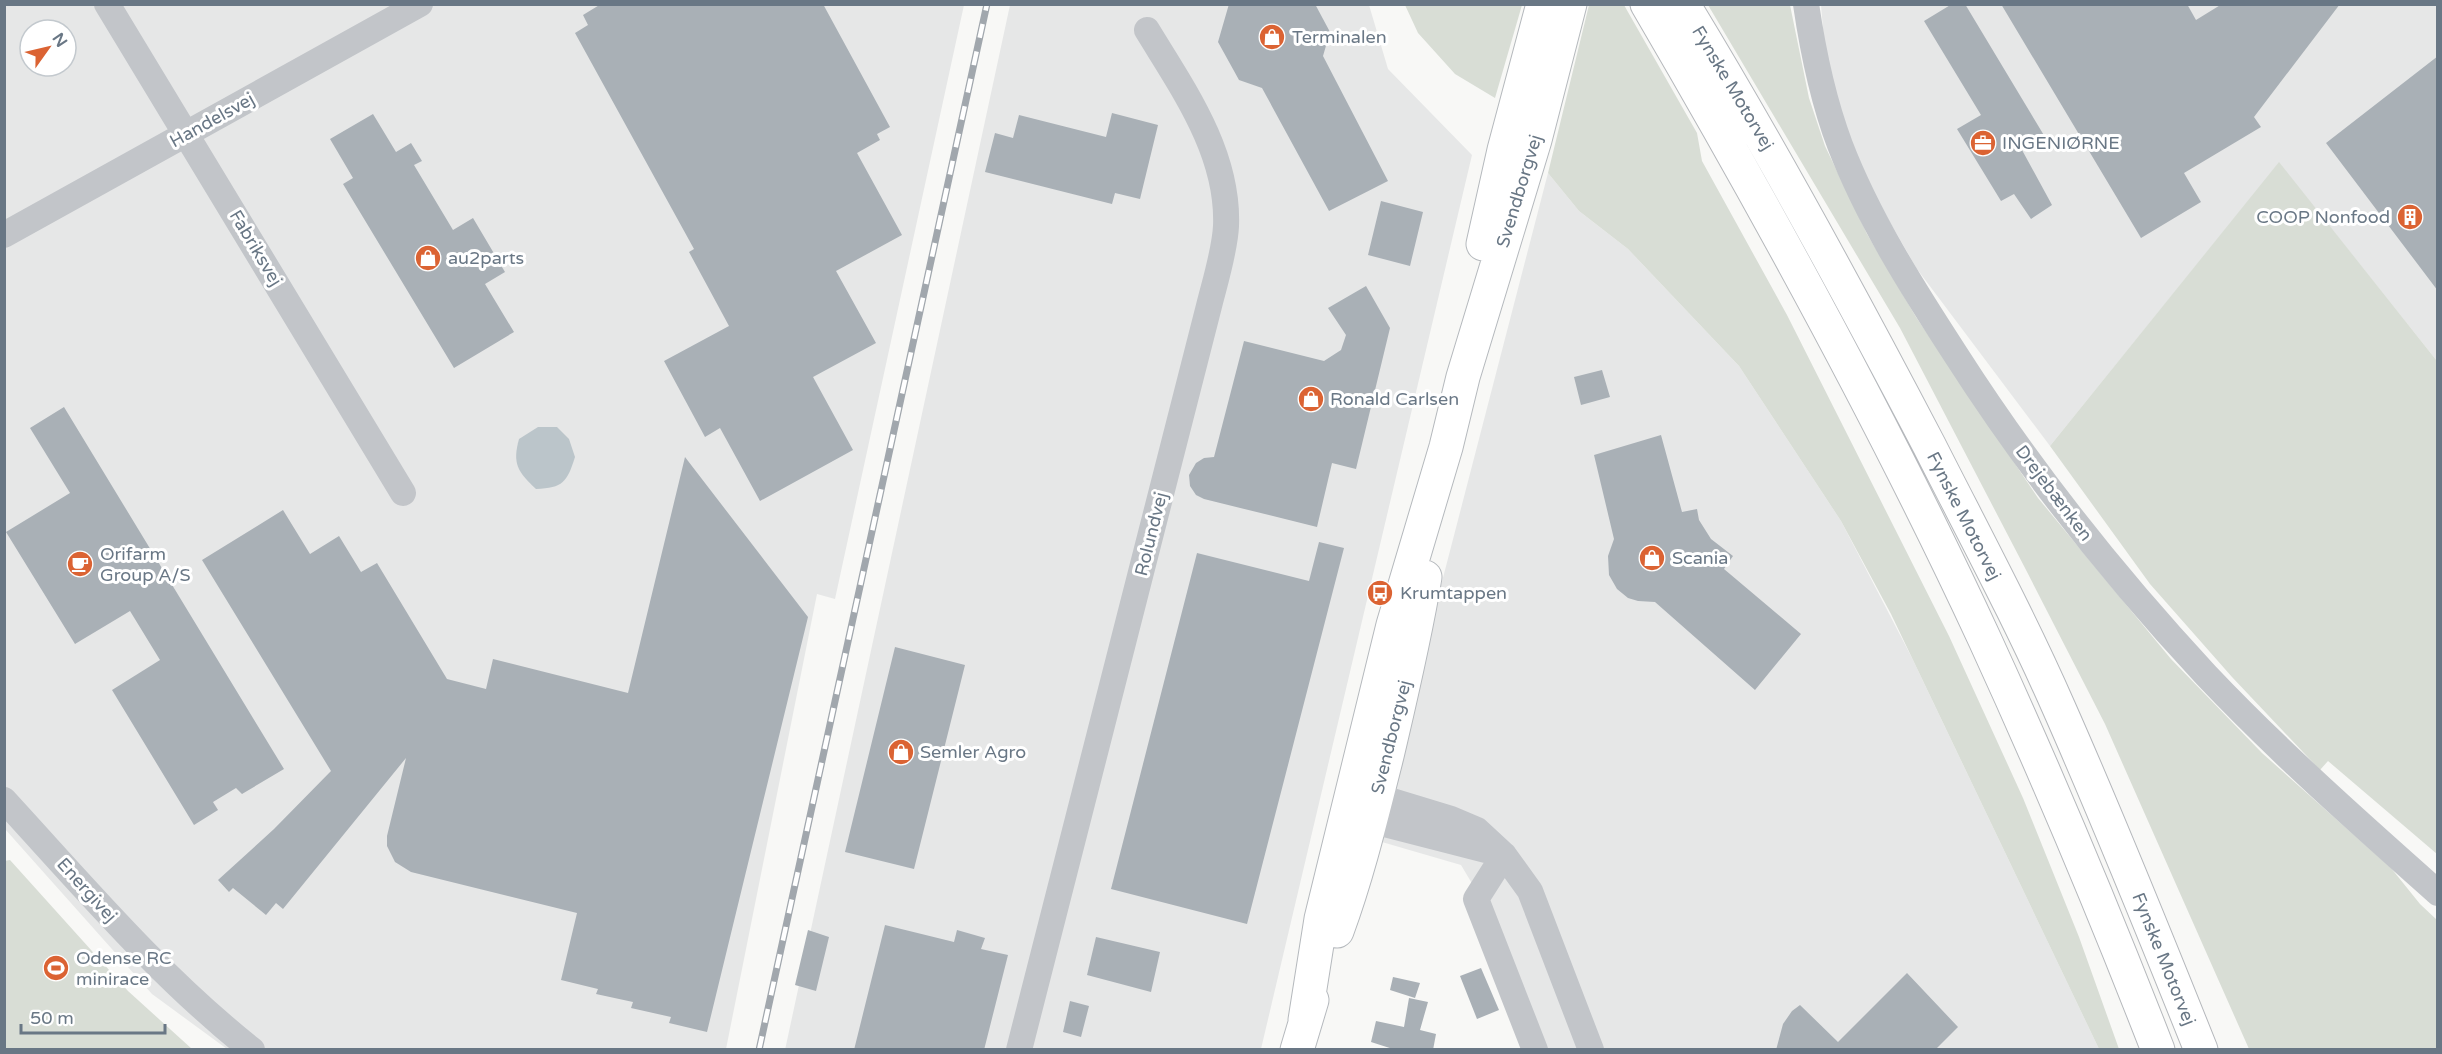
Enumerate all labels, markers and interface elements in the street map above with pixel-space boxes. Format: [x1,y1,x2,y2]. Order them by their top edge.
north arrow [18,18,78,78]
shop icon: Terminalen [1257,22,1287,52]
street label: Fynske Motorvej [1687,22,1779,154]
place label: Terminalen [1292,26,1387,48]
text: N [48,29,71,51]
street label: Handelsvej [166,88,258,152]
office icon: INGENIØRNE [1968,128,1998,158]
street label: Svendborgvej [1491,132,1547,250]
place label: INGENIØRNE [2002,132,2120,154]
building icon: COOP Nonfood [2395,202,2425,232]
street label: Fabriksvej [225,206,287,290]
place label: COOP Nonfood [2256,206,2390,228]
shop icon: au2parts [413,243,443,273]
place label: au2parts [448,247,524,269]
shop icon: Ronald Carlsen [1296,384,1326,414]
place label: Ronald Carlsen [1330,388,1459,410]
street label: Drejebænken [2011,441,2097,545]
street label: Fynske Motorvej [1922,448,2006,584]
street label: Rolundvej [1130,490,1172,578]
place label: Orifarm Group A/S [100,543,191,586]
shop icon: Scania [1637,543,1667,573]
place label: Scania [1672,547,1728,569]
cafe icon: Orifarm Group A/S [65,549,95,579]
bus stop icon: Krumtappen [1365,578,1395,608]
place label: Krumtappen [1400,582,1507,604]
street label: Svendborgvej [1366,678,1416,796]
shop icon: Semler Agro [886,737,916,767]
place label: Semler Agro [920,741,1026,763]
street label: Energivej [52,853,122,927]
street label: Fynske Motorvej [2127,889,2201,1029]
place label: Odense RC minirace [76,947,172,990]
sports icon: Odense RC minirace [41,953,71,983]
scale bar [21,997,165,1035]
text: 50 m [30,1007,74,1029]

